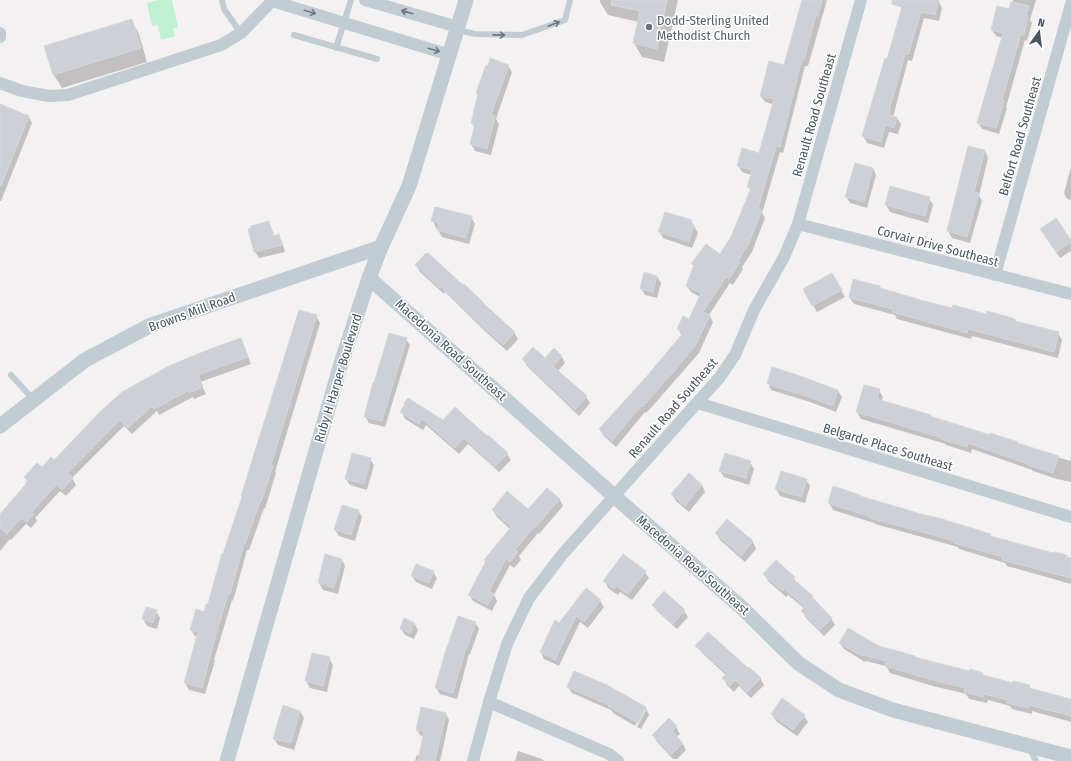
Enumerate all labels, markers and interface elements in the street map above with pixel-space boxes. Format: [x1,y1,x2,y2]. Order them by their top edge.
one-way arrow [401,8,414,15]
one-way arrow [303,9,316,16]
north arrow [1019,12,1059,52]
place label: Dodd-Sterling United Methodist Church [657,13,769,43]
text: N [1037,16,1046,30]
one-way arrow [547,20,559,28]
marker: Dodd-Sterling United Methodist Church [644,22,654,32]
one-way arrow [492,31,505,39]
one-way arrow [427,47,440,54]
street label: Renault Road Southeast [789,51,839,178]
street label: Belfort Road Southeast [996,74,1044,197]
street label: Corvair Drive Southeast [876,223,1001,270]
street label: Browns Mill Road [146,289,238,335]
street label: Macedonia Road Southeast [392,296,510,404]
street label: Ruby H Harper Boulevard [311,312,365,444]
street label: Renault Road Southeast [625,354,721,461]
street label: Belgarde Place Southeast [821,420,955,474]
street label: Macedonia Road Southeast [634,512,753,618]

